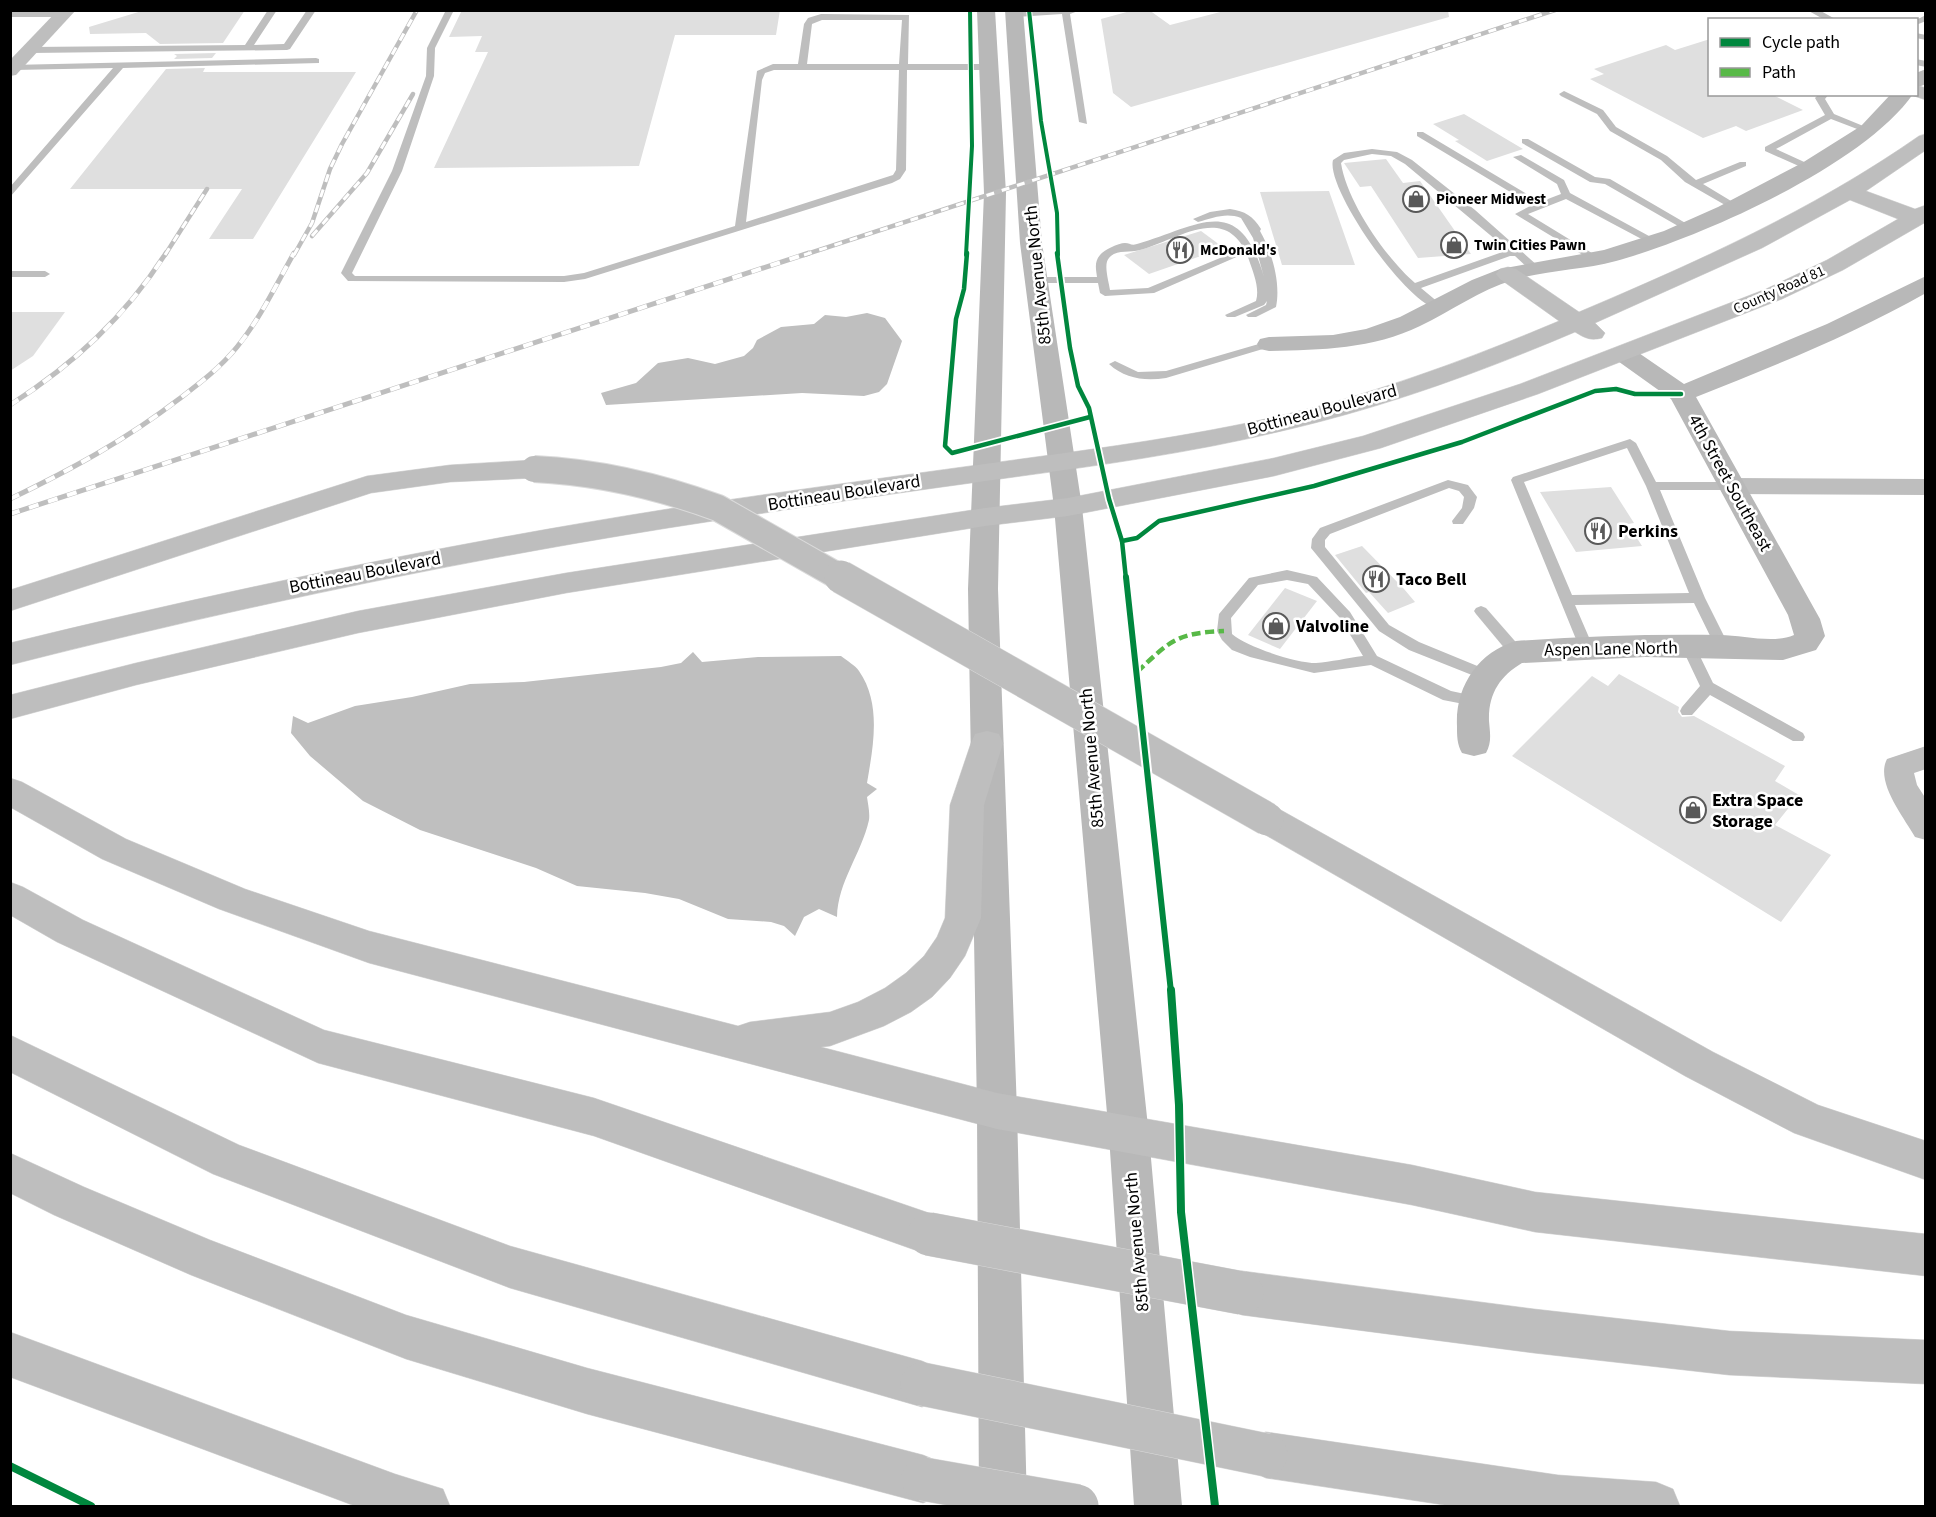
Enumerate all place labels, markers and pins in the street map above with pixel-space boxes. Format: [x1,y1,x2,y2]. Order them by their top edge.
shop icon: Pioneer Midwest [1401,184,1431,214]
place label: Pioneer Midwest [1436,189,1546,210]
shop icon: Twin Cities Pawn [1439,230,1469,260]
restaurant icon: McDonald's [1165,235,1195,265]
place label: Twin Cities Pawn [1474,235,1586,256]
place label: McDonald's [1200,240,1277,261]
restaurant icon: Perkins [1583,516,1613,546]
place label: Perkins [1618,519,1678,544]
restaurant icon: Taco Bell [1361,564,1391,594]
place label: Taco Bell [1396,567,1466,592]
shop icon: Valvoline [1261,611,1291,641]
place label: Valvoline [1295,614,1369,639]
place label: Extra Space Storage [1712,788,1803,834]
shop icon: Extra Space Storage [1678,795,1708,825]

